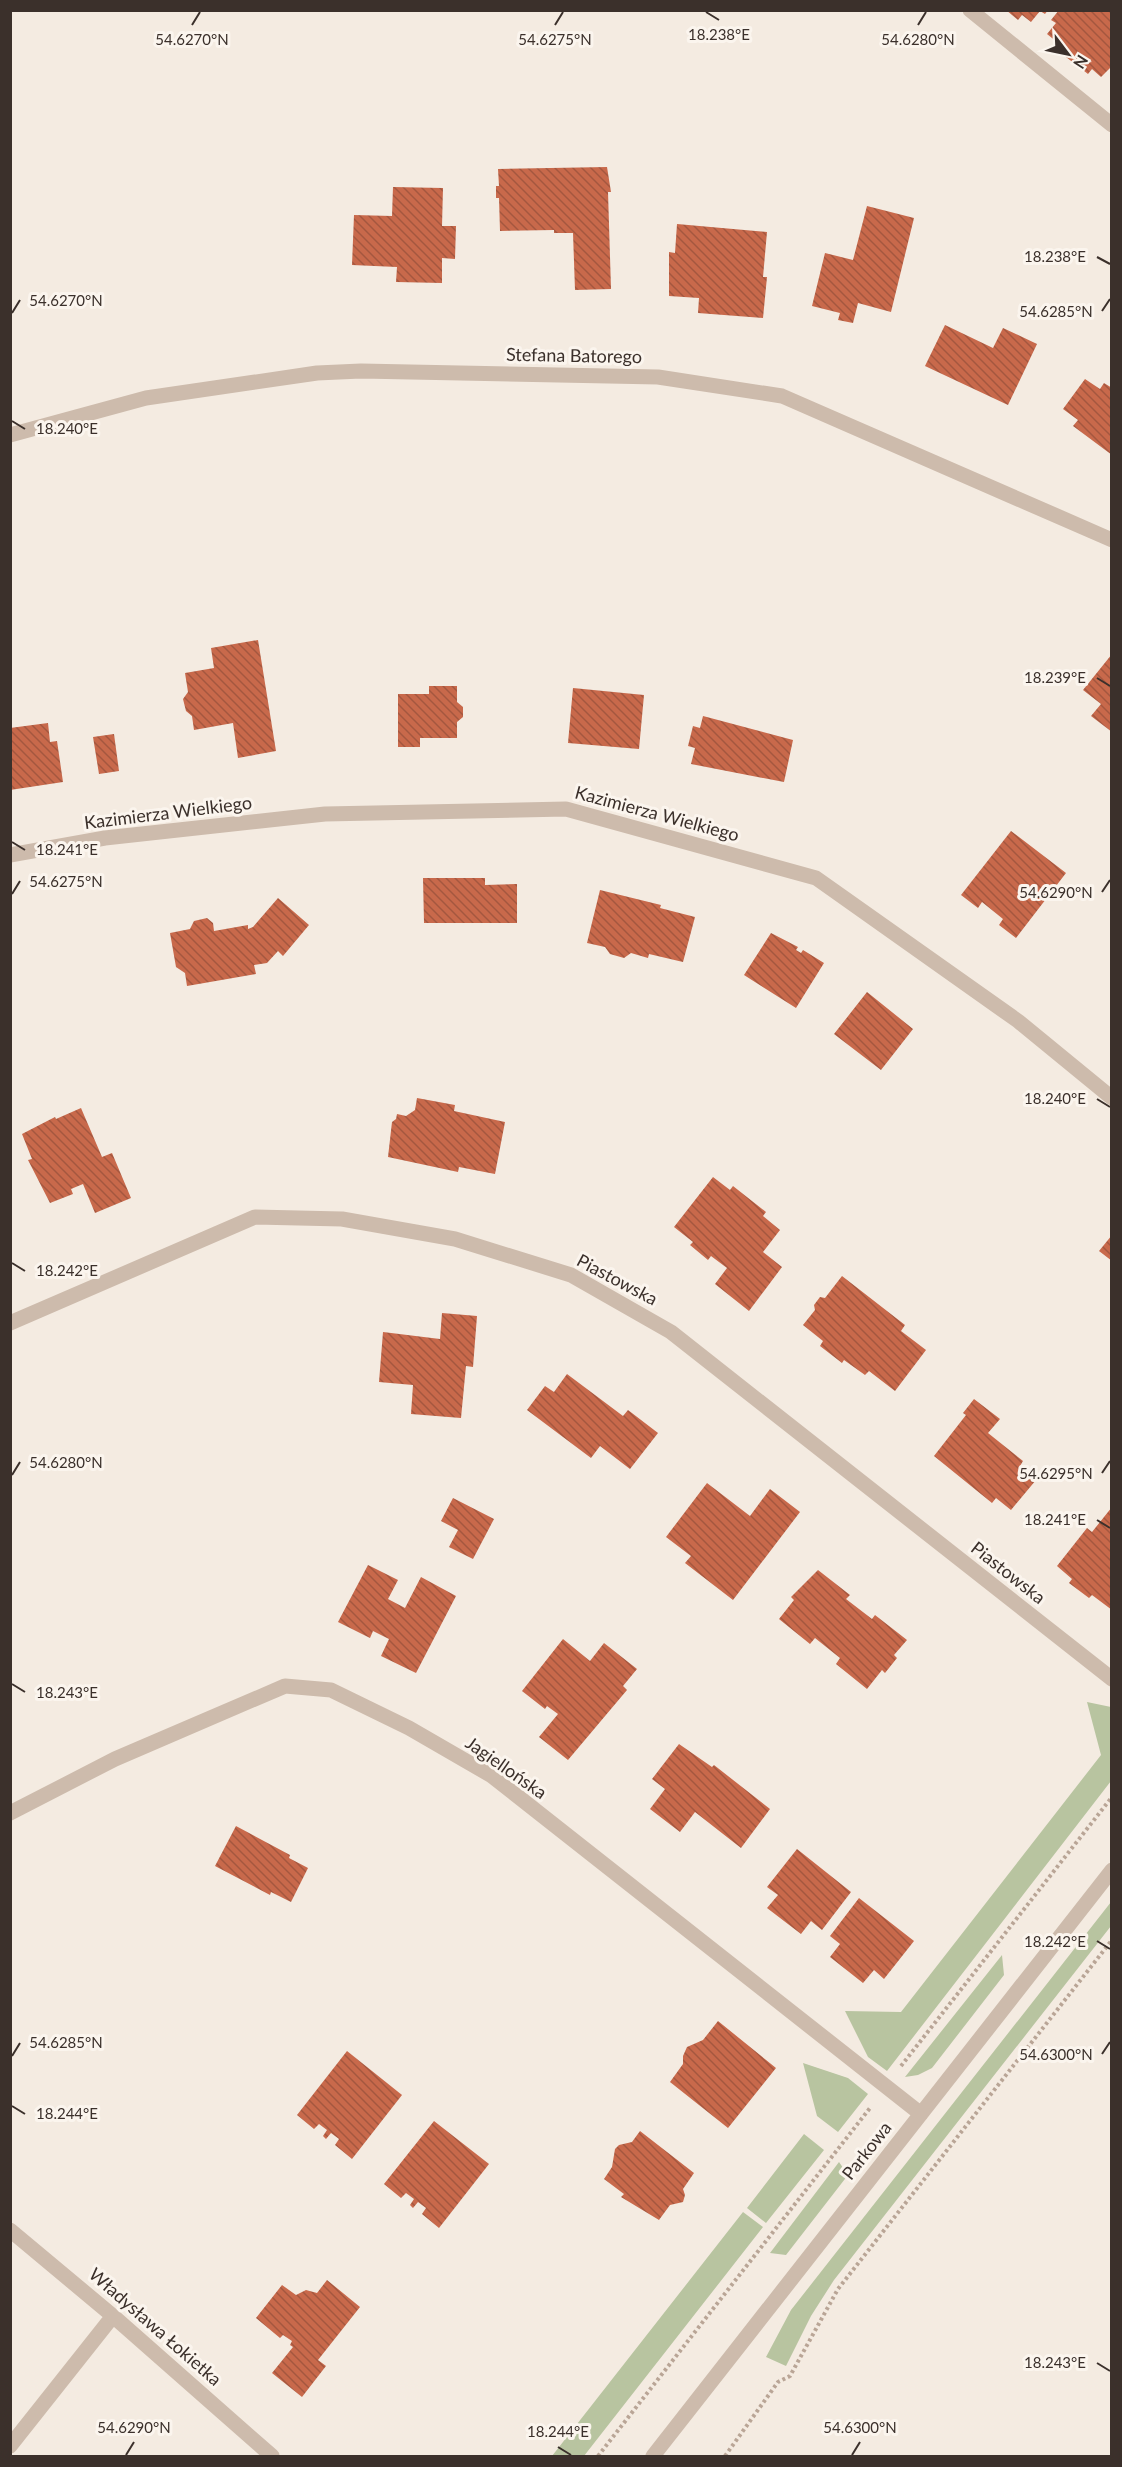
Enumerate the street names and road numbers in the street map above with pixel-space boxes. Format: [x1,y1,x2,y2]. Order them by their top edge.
street label: Stefana Batorego [506,343,642,367]
street label: Kazimierza Wielkiego [573,781,742,846]
street label: Kazimierza Wielkiego [83,791,253,833]
street label: Piastowska [573,1249,662,1310]
street label: Piastowska [967,1536,1050,1608]
street label: Jagiellońska [462,1731,551,1803]
street label: Parkowa [837,2117,896,2184]
street label: Władysława Łokietka [85,2263,226,2390]

